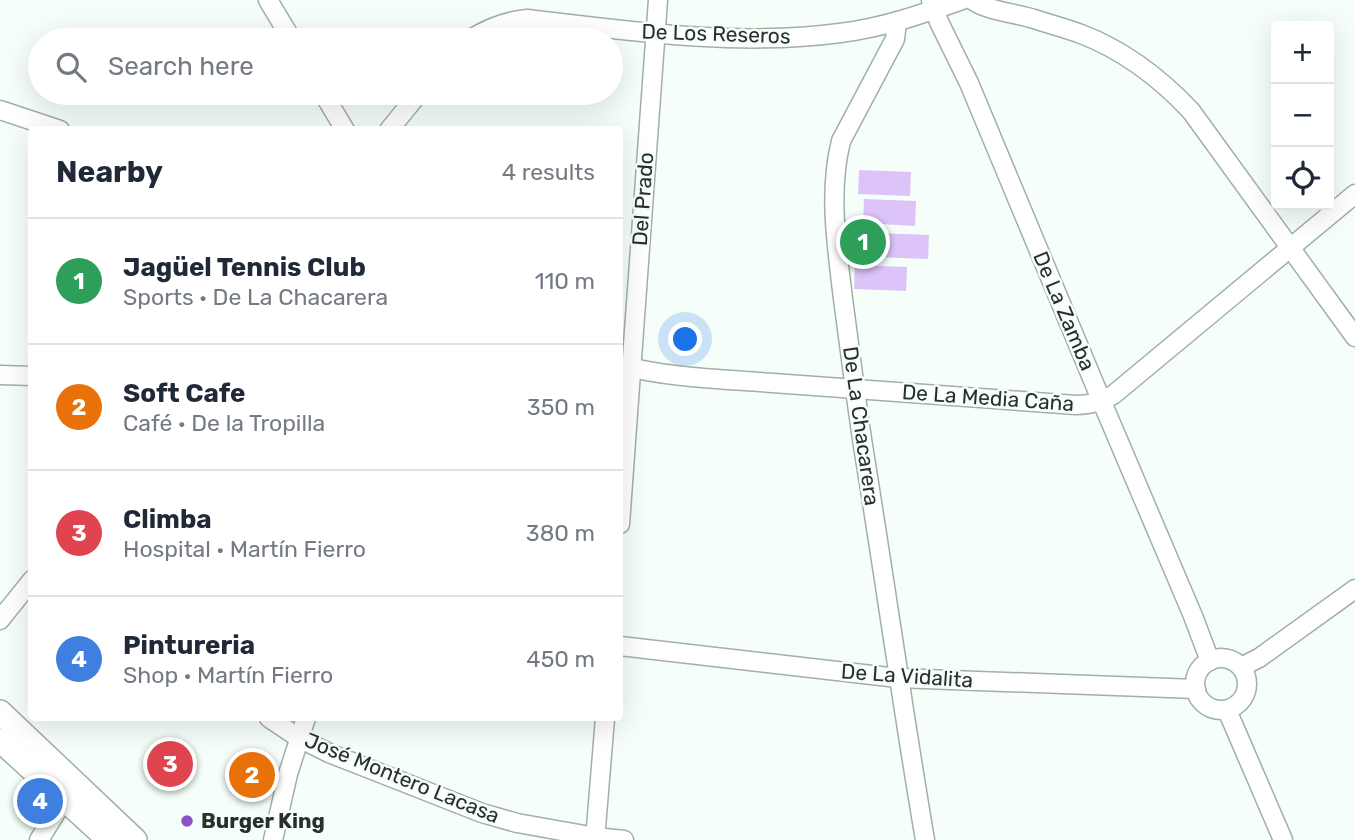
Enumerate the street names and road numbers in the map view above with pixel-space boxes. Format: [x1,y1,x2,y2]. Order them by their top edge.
street label: De Los Reseros [641,18,791,49]
street label: Del Prado [627,151,658,247]
street label: De La Zamba [1028,248,1101,374]
street label: De La Chacarera [838,345,885,507]
street label: De La Media Caña [901,379,1075,416]
street label: De La Vidalita [840,658,974,693]
street label: José Montero Lacasa [301,727,503,828]

